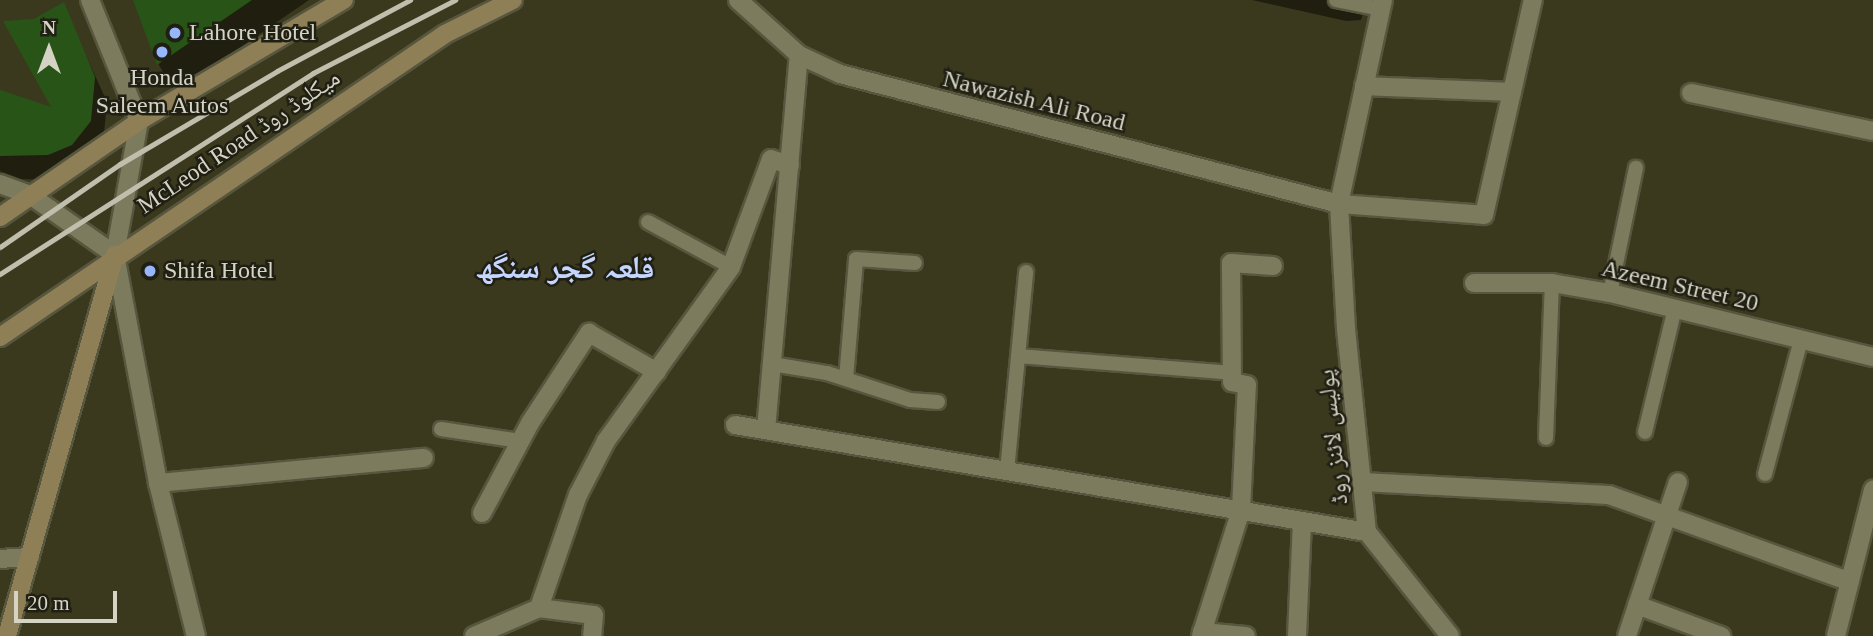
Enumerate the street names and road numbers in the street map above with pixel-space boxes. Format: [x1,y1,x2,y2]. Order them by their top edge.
street label: McLeod Road میکلوڈ روڈ [132,64,346,220]
street label: Nawazish Ali Road [939,64,1129,138]
street label: Azeem Street 20 [1599,254,1761,318]
street label: پولیس لائنز روڈ [1312,368,1354,506]

